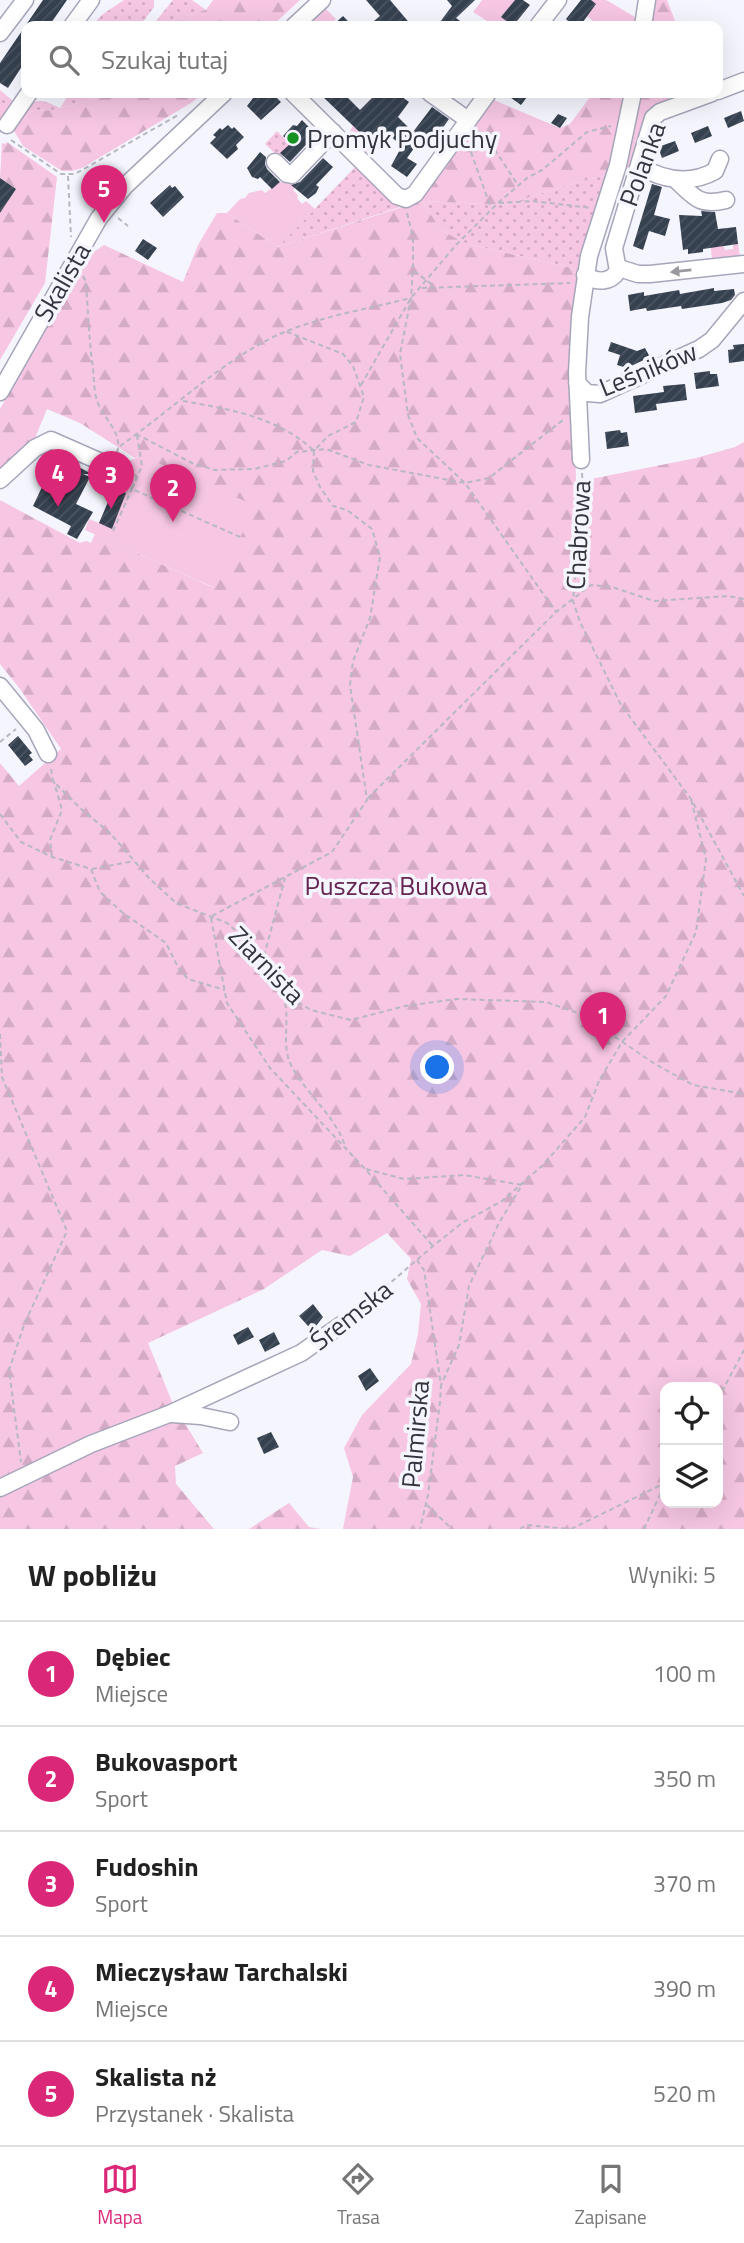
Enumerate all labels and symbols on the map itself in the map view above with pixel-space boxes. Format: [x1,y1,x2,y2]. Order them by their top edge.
street label: Polanka [609,116,675,212]
place label: Promyk Podjuchy [307,119,497,158]
marker: Promyk Podjuchy [285,130,301,146]
pin: 5 [81,165,127,223]
street label: Skalista [24,235,100,329]
one-way arrow [670,266,692,277]
street label: Leśników [593,332,703,406]
pin: 4 [35,449,81,507]
pin: 3 [88,451,134,509]
pin: 2 [150,464,196,522]
street label: Chabrowa [556,479,600,591]
park label: Puszcza Bukowa [304,866,488,905]
street label: Ziarnista [220,917,314,1013]
pin: 1 [580,992,626,1050]
your location [420,1050,454,1084]
street label: Śremska [301,1270,401,1360]
street label: Palmirska [391,1378,439,1490]

